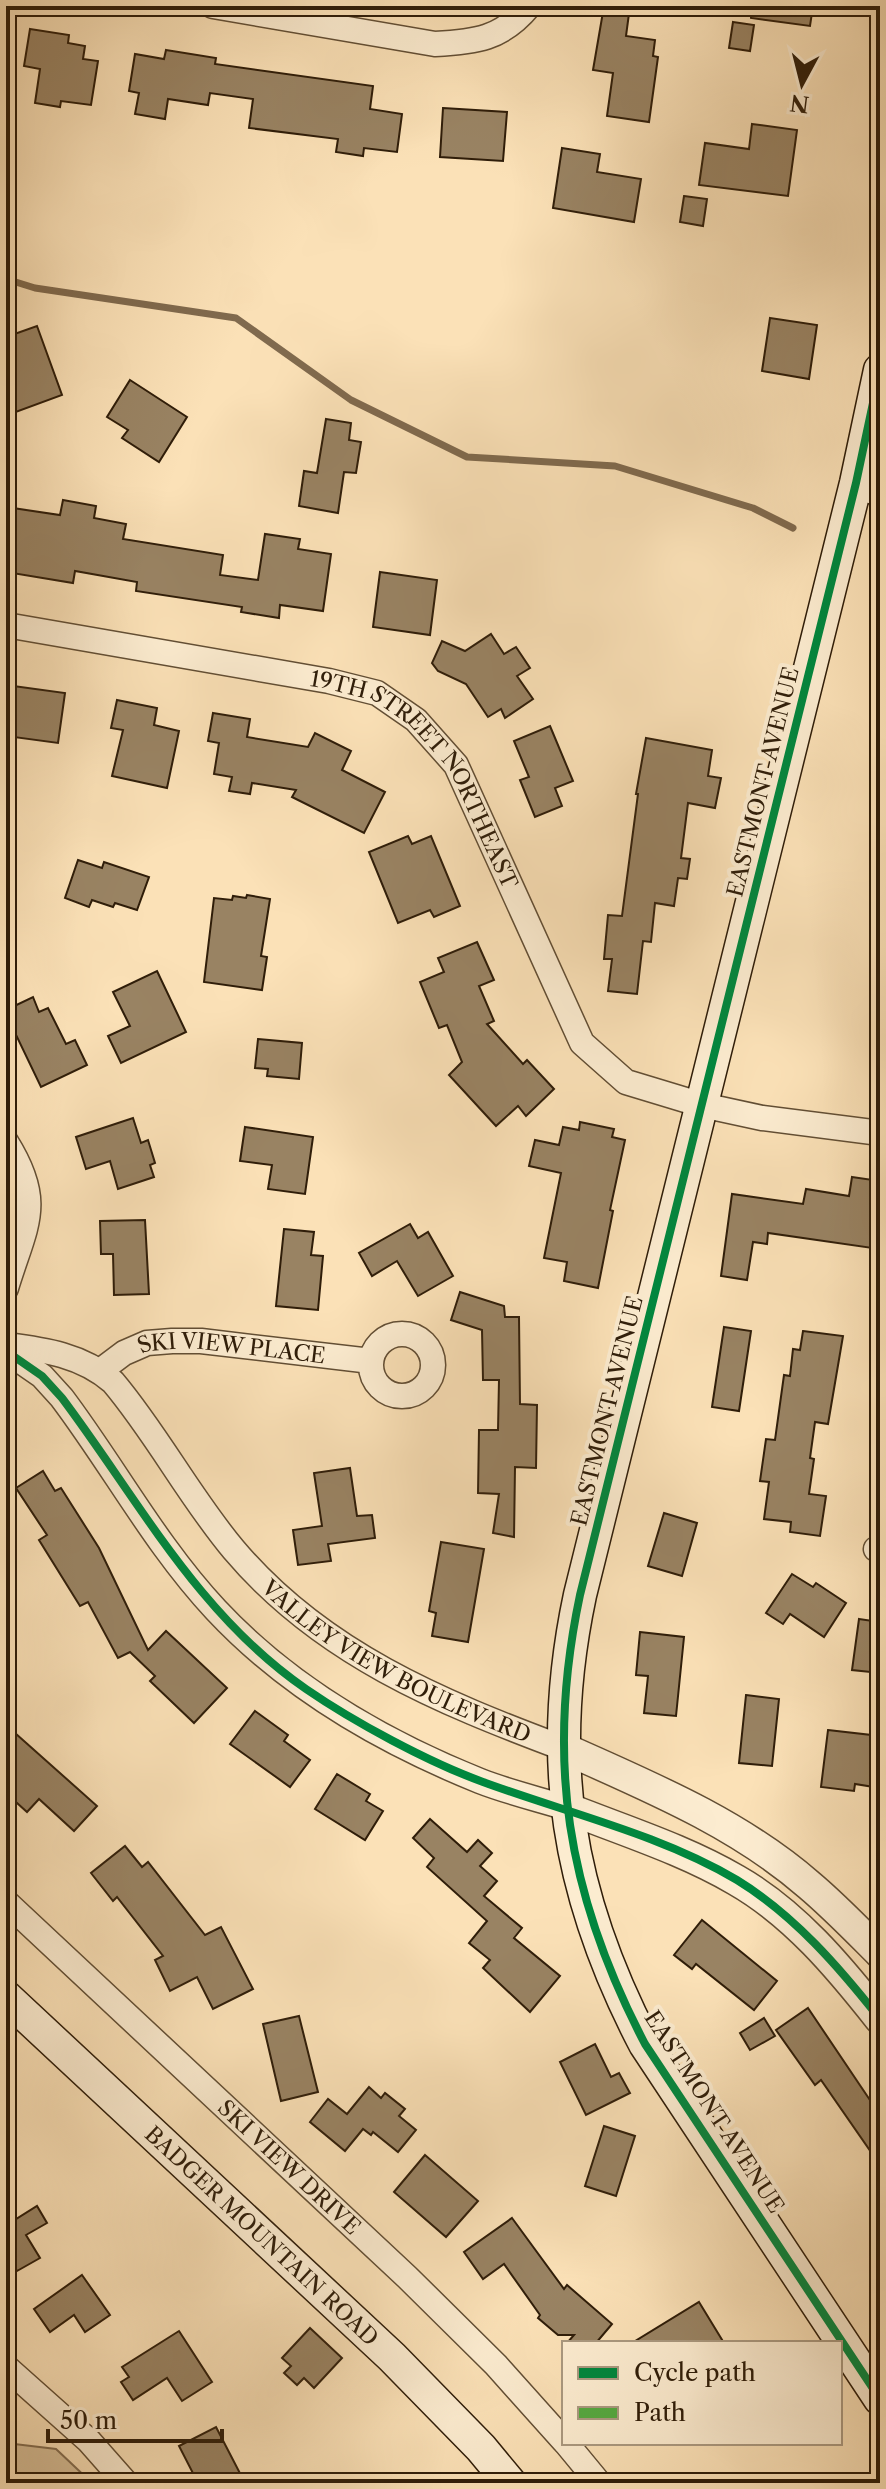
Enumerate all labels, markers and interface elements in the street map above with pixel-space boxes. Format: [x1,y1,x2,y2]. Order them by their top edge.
north arrow [762,44,842,124]
text: N [788,89,811,118]
street label: EASTMONT AVENUE [721,664,805,900]
street label: 19TH STREET NORTHEAST [308,665,524,893]
street label: EASTMONT AVENUE [565,1293,649,1529]
street label: SKI VIEW PLACE [133,1327,327,1369]
street label: VALLEY VIEW BOULEVARD [256,1573,535,1748]
street label: EASTMONT AVENUE [638,2006,790,2218]
street label: SKI VIEW DRIVE [213,2094,366,2240]
street label: BADGER MOUNTAIN ROAD [140,2120,384,2351]
legend [562,2341,842,2445]
text: Cycle path [634,2358,756,2387]
scale bar [48,2393,222,2443]
text: Path [634,2398,686,2427]
text: 50 m [60,2406,117,2435]

